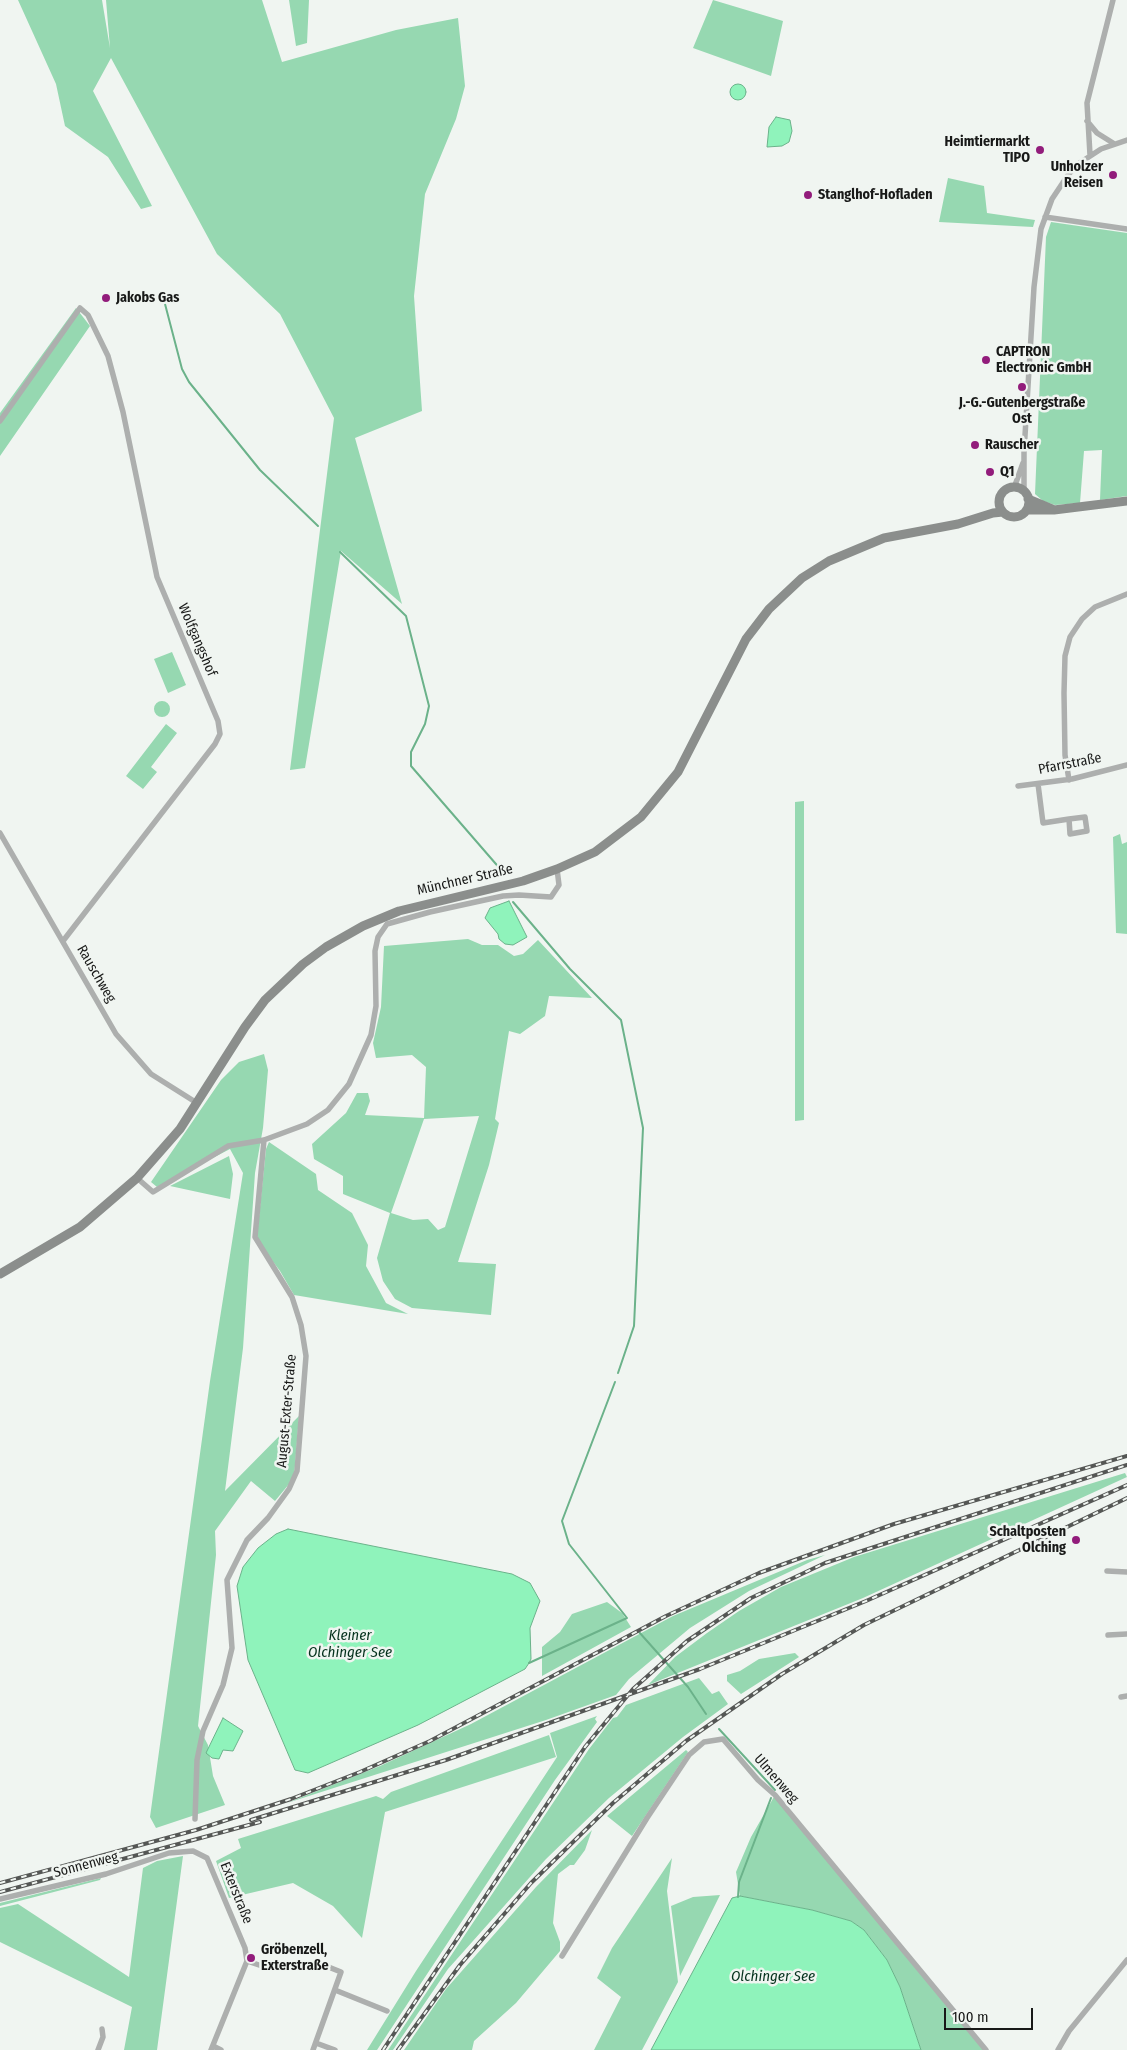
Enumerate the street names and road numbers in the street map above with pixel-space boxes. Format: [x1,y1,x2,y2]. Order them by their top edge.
street label: Wolfgangshof [174,601,220,679]
street label: Pfarrstraße [1037,750,1103,778]
street label: Münchner Straße [415,861,515,899]
street label: Rauschweg [73,942,119,1006]
street label: August-Exter-Straße [274,1354,300,1468]
street label: Ulmenweg [750,1751,802,1807]
street label: Sonnenweg [52,1848,120,1882]
street label: Exterstraße [216,1860,256,1926]

